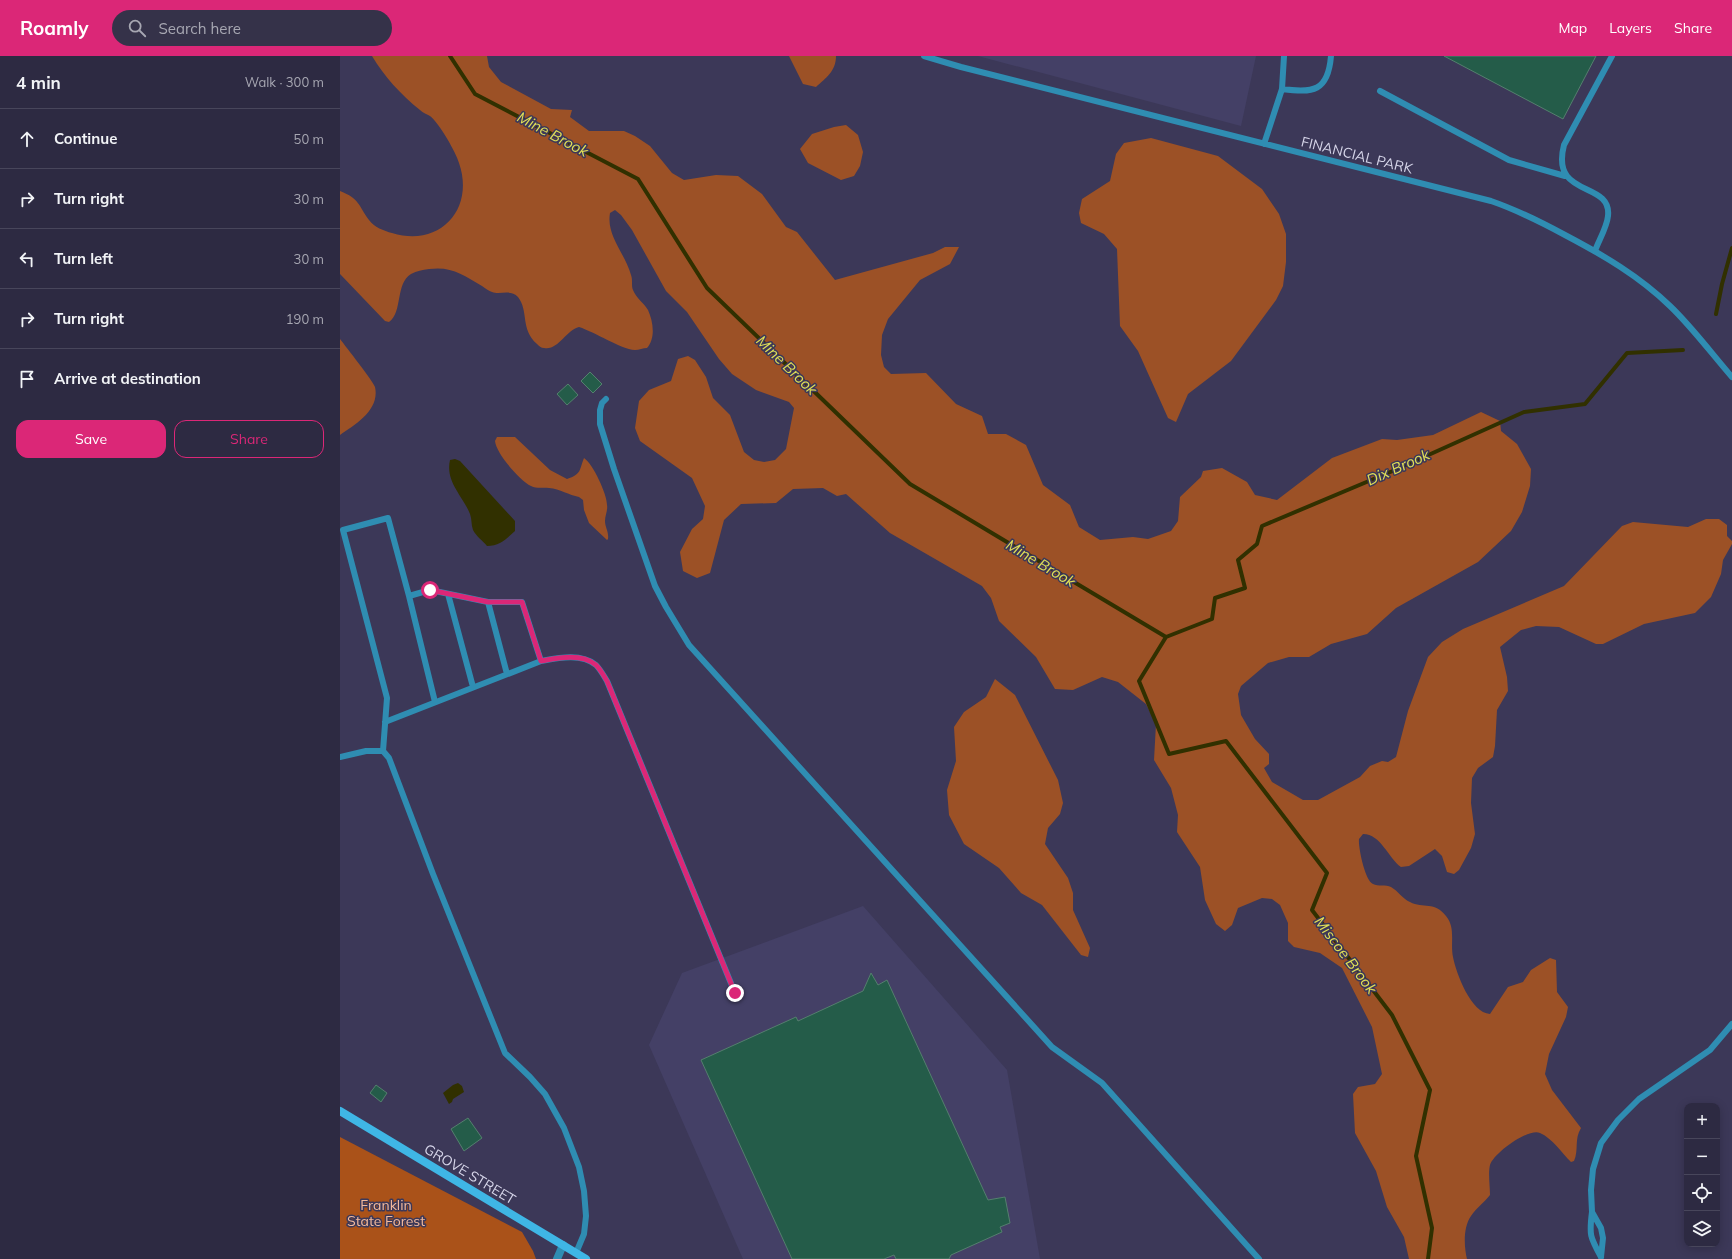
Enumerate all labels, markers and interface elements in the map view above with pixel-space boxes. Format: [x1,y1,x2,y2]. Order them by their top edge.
search box [112,10,392,46]
text: Roamly [20,16,88,40]
icon: search [126,17,148,39]
text: Search here [158,19,241,38]
text: Map [1558,19,1587,37]
text: Layers [1609,19,1652,37]
text: Share [1674,19,1712,37]
text: 4 min [16,72,61,93]
text: Walk · 300 m [245,74,324,90]
water label: Mine Brook [514,107,593,161]
icon: ahead [16,128,38,150]
text: Continue [54,129,117,148]
text: 50 m [294,131,324,147]
street label: FINANCIAL PARK [1299,132,1416,178]
icon: right [16,188,38,210]
text: Turn right [54,189,124,208]
text: 30 m [294,191,324,207]
icon: left [16,248,38,270]
text: Turn left [54,249,113,268]
text: 30 m [294,251,324,267]
icon: right [16,308,38,330]
text: Turn right [54,309,124,328]
text: 190 m [286,311,324,327]
water label: Mine Brook [752,331,822,400]
icon: arrive [16,368,38,390]
text: Arrive at destination [54,369,201,388]
button: Save [16,420,166,458]
button: Share [174,420,324,458]
water label: Dix Brook [1363,444,1434,489]
water label: Mine Brook [1003,535,1080,592]
route start [421,581,439,599]
water label: Miscoe Brook [1311,912,1382,999]
route end [726,984,744,1002]
map controls [1684,1103,1720,1247]
button: + [1684,1103,1720,1139]
button: − [1684,1139,1720,1175]
street label: GROVE STREET [421,1140,519,1209]
button: locate [1684,1175,1720,1211]
park label: Franklin State Forest [347,1196,425,1230]
button: layers [1684,1211,1720,1247]

